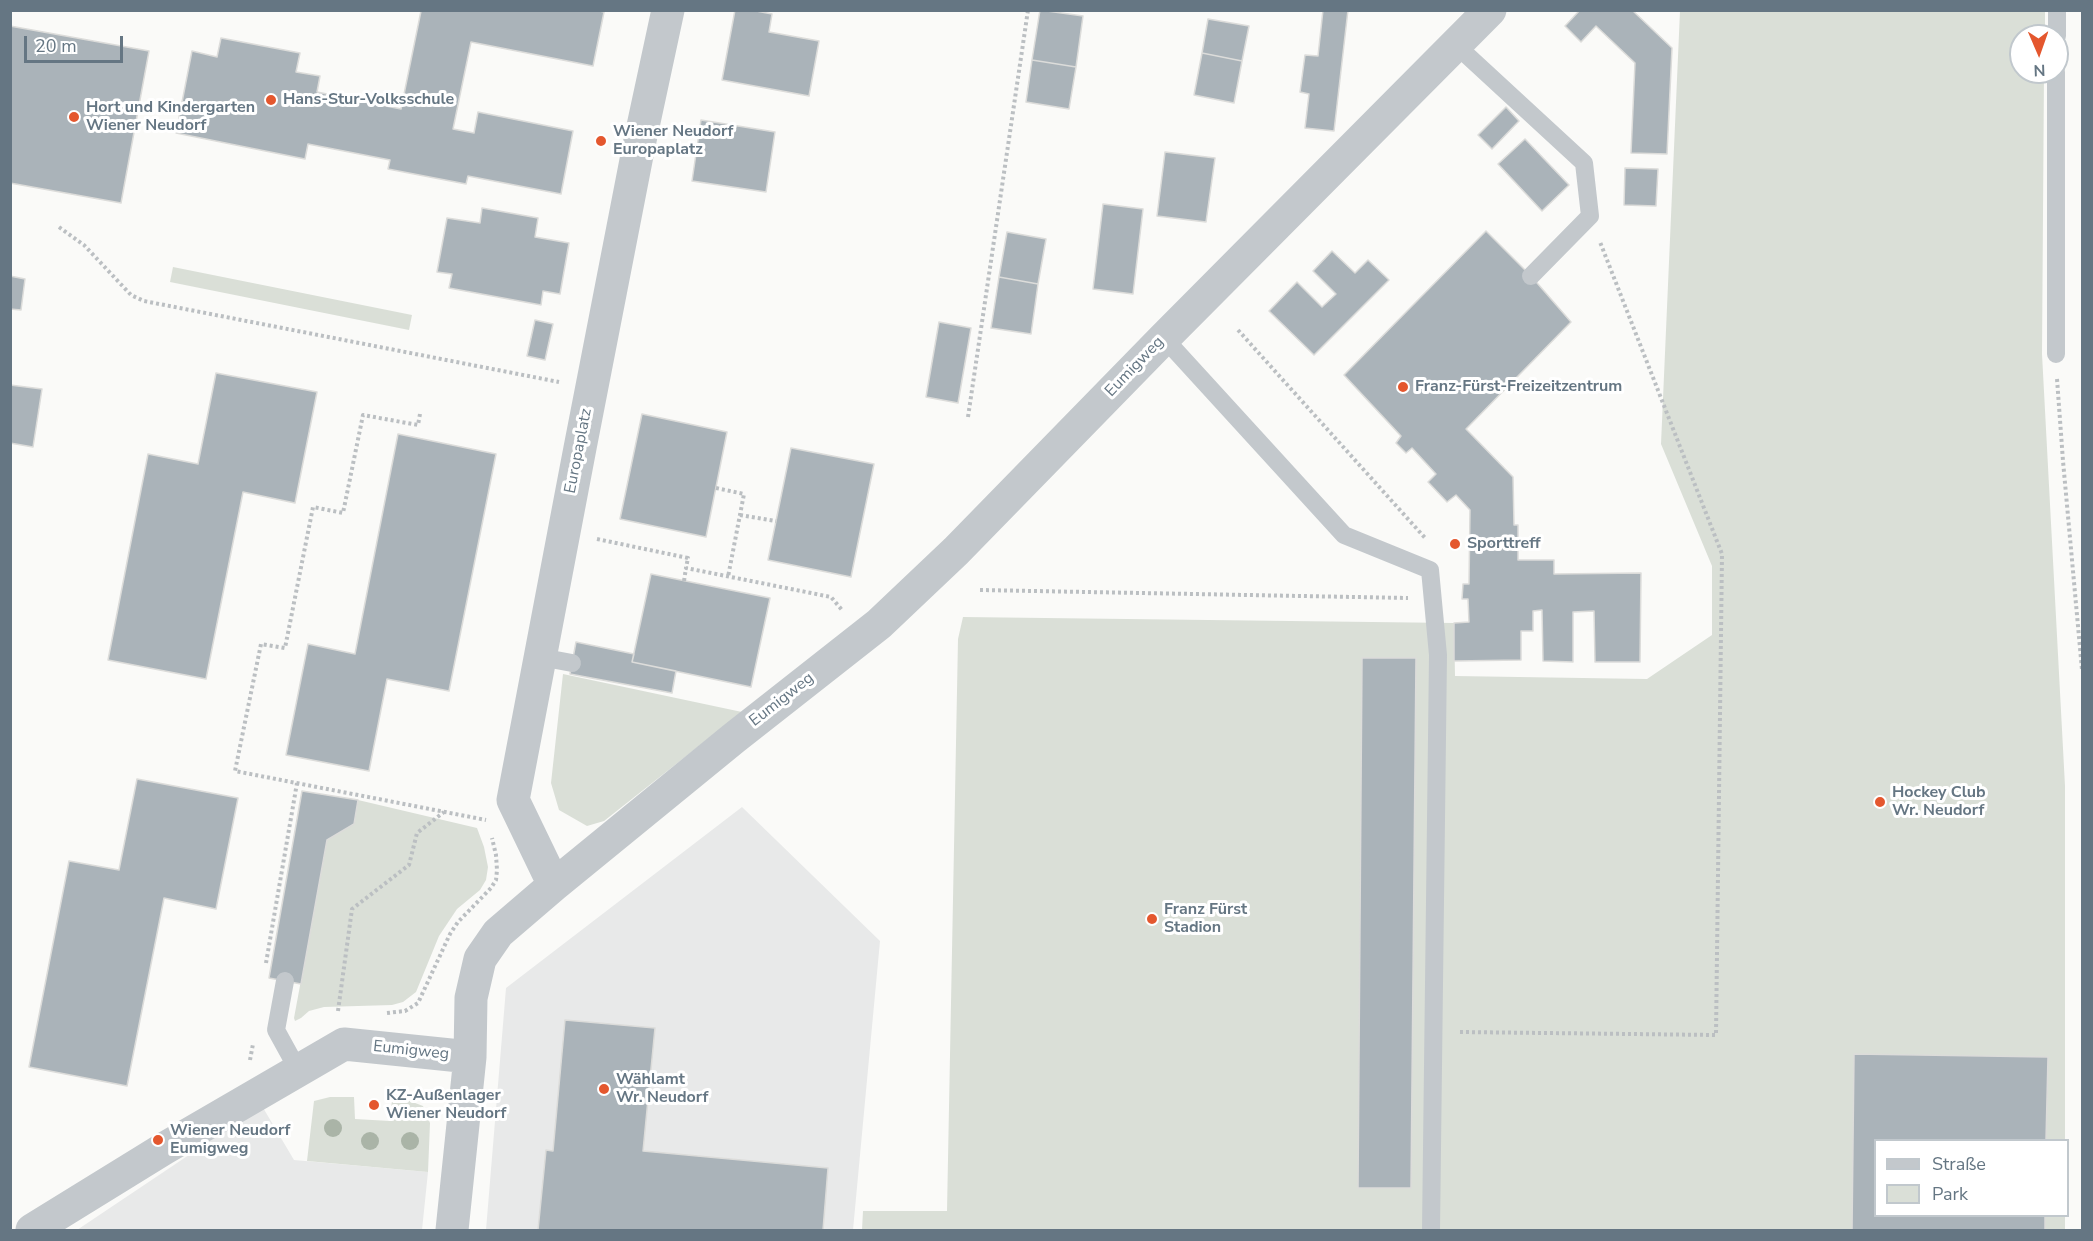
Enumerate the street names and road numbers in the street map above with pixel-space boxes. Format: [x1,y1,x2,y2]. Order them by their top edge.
street label: Eumigweg [1102,333,1168,401]
street label: Europaplatz [561,407,597,495]
street label: Eumigweg [746,669,818,731]
street label: Eumigweg [372,1037,450,1065]

